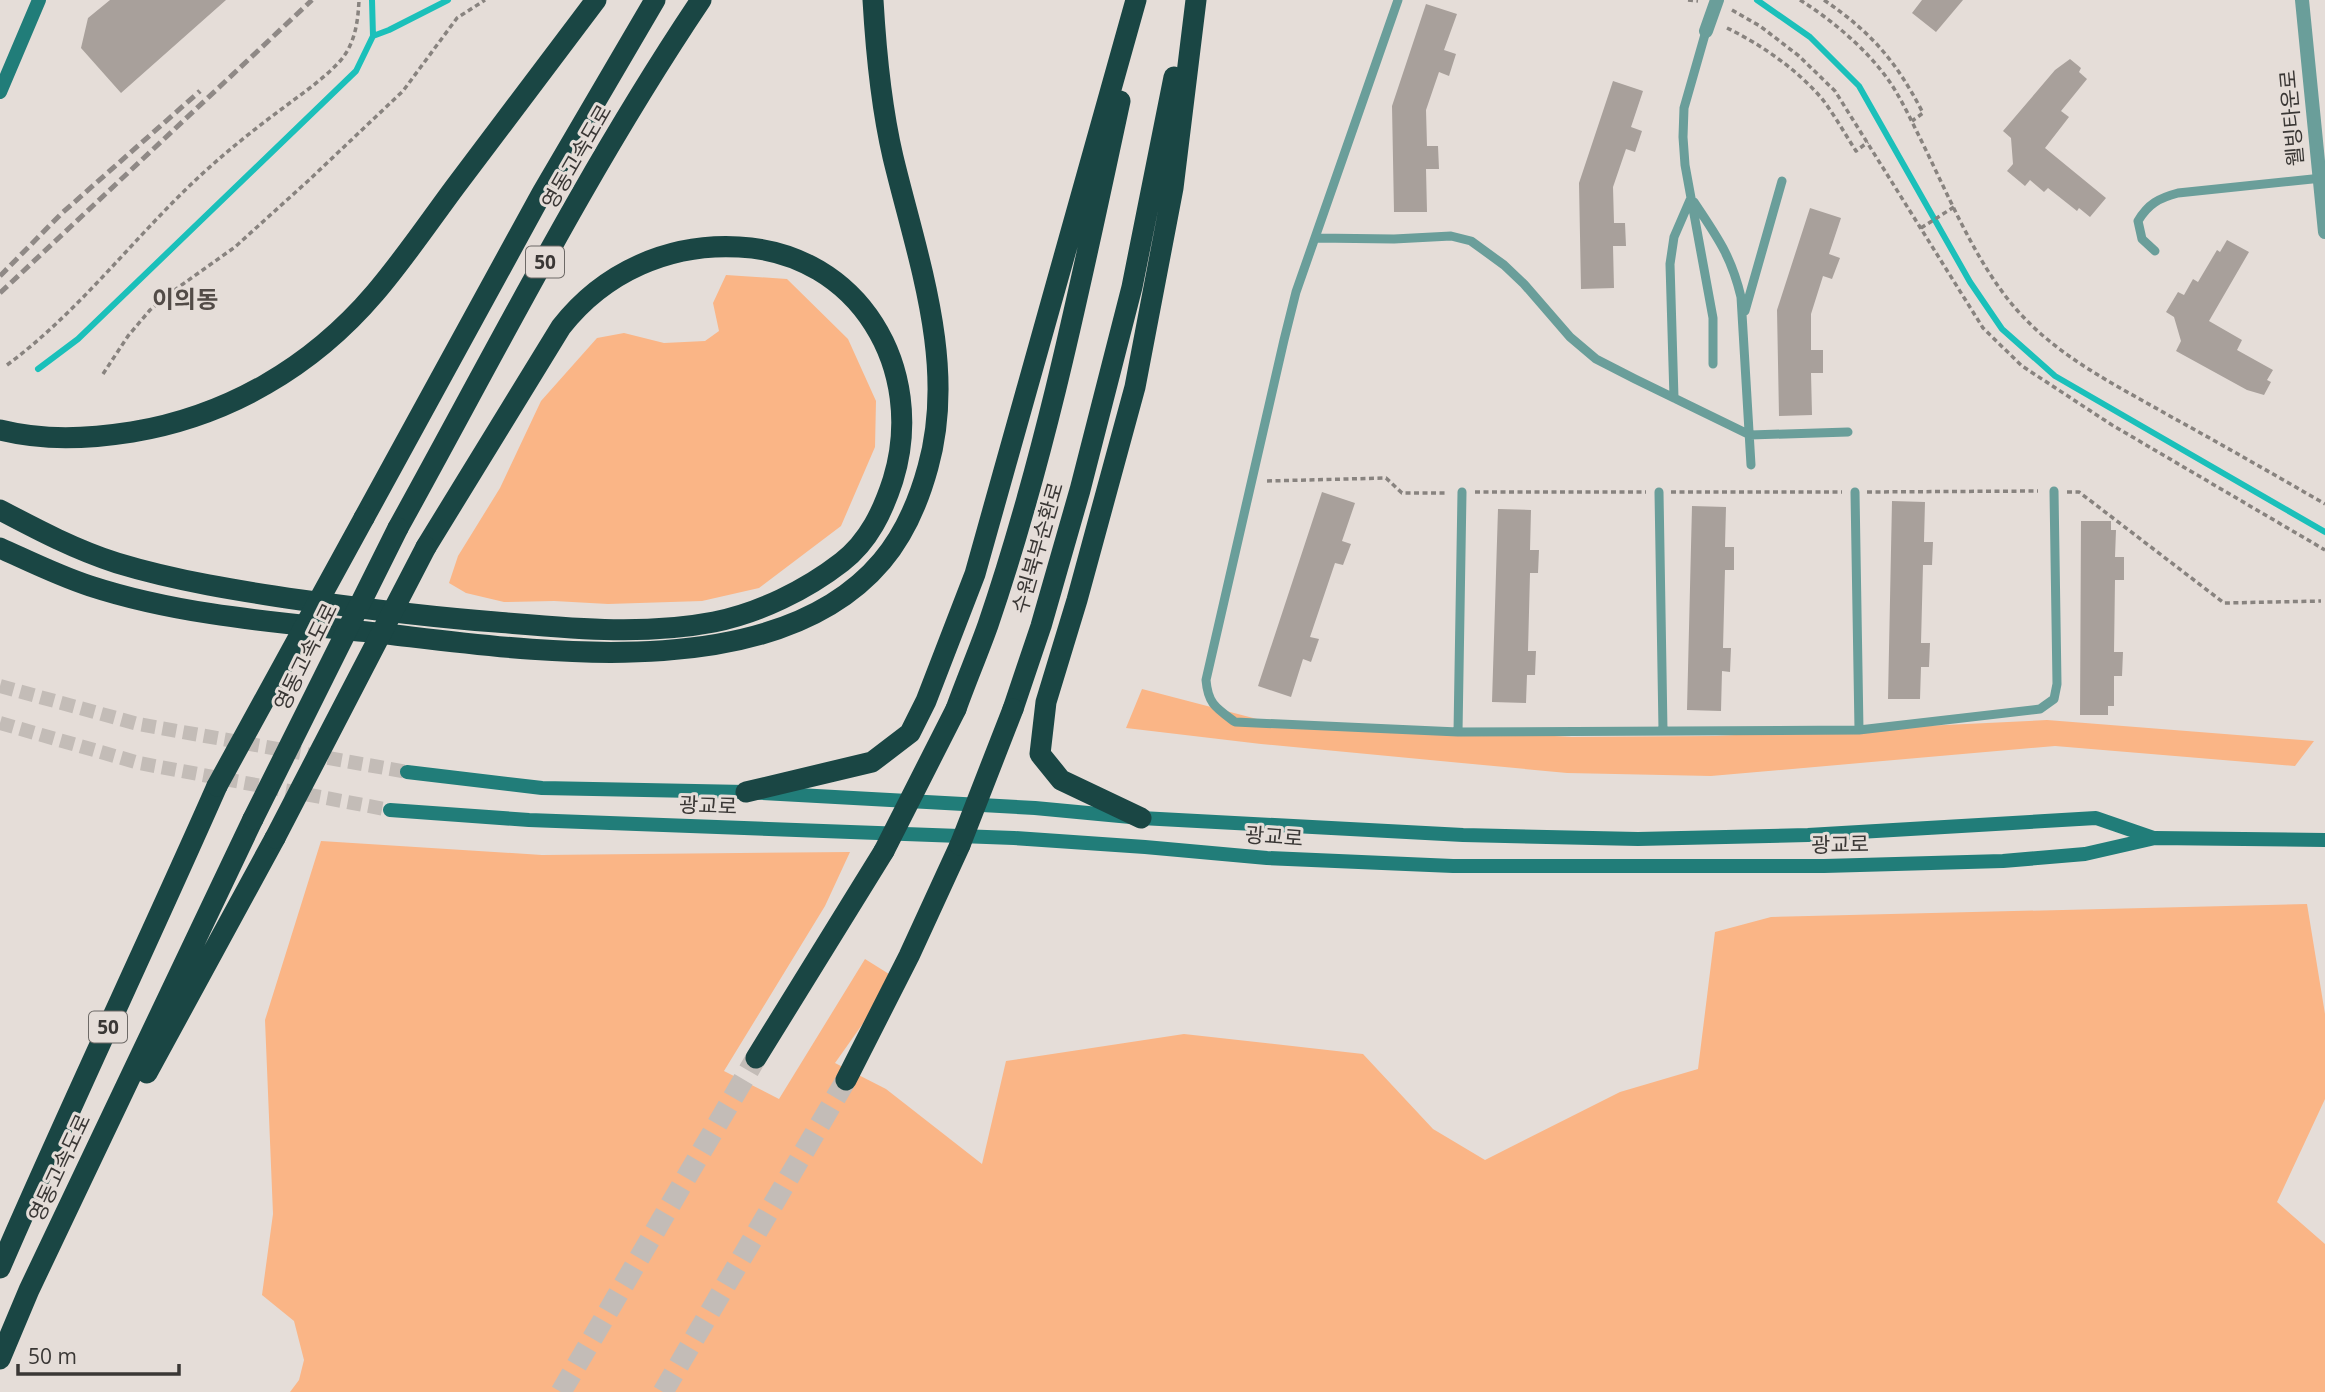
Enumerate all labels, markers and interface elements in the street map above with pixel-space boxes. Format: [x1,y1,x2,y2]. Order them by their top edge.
street label: 웰빙타운로 [2273,69,2309,167]
street label: 영동고속도로 [535,99,617,214]
road number: 50 [526,246,564,278]
district label: 이의동 [152,282,218,315]
street label: 수원북부순환로 [1005,479,1069,617]
street label: 영동고속도로 [267,598,343,715]
street label: 광교로 [679,790,737,820]
street label: 광교로 [1244,820,1304,852]
street label: 광교로 [1811,829,1869,859]
road number: 50 [89,1012,127,1042]
street label: 영동고속도로 [22,1109,96,1226]
scale bar [18,1332,178,1376]
text: 50 m [28,1342,77,1370]

